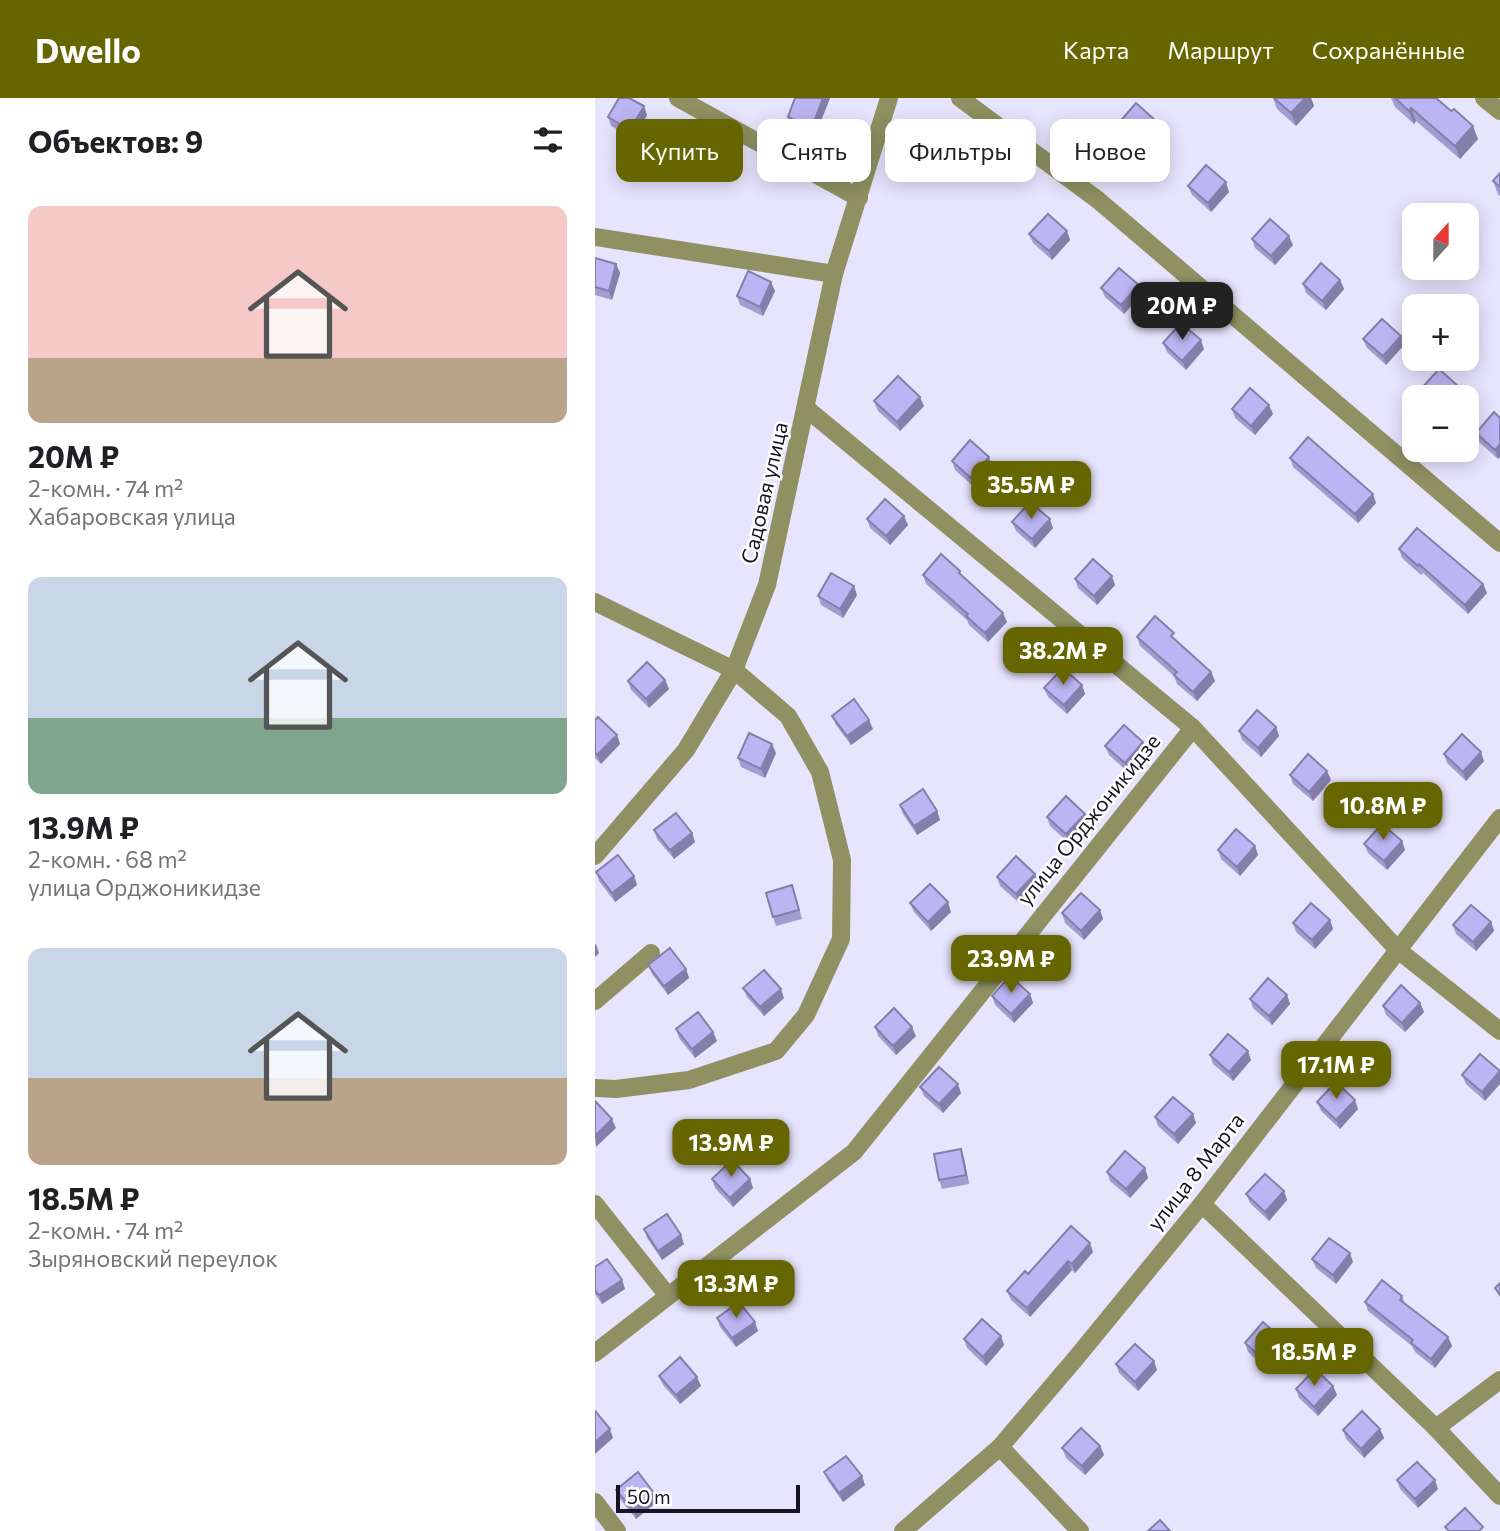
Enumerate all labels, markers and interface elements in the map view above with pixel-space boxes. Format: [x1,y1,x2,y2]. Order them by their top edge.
text: Dwello [35,29,141,70]
text: Карта [1063,35,1129,64]
text: Маршрут [1167,35,1274,64]
text: Сохранённые [1312,35,1465,64]
chip: Купить [616,119,743,182]
chip: Снять [757,119,871,182]
chip: Фильтры [885,119,1036,182]
chip: Новое [1050,119,1170,182]
icon: filters [529,121,567,159]
text: Объектов: 9 [28,122,203,159]
north arrow [1402,203,1479,280]
map controls [1402,203,1479,462]
icon: home [235,251,361,377]
pin: 20M ₽ [1133,282,1231,342]
text: 20M ₽ [1147,291,1217,319]
button: + [1402,294,1479,371]
button: − [1402,385,1479,462]
street label: Садовая улица [735,419,792,566]
text: 20M ₽ [28,437,119,474]
pin: 35.5M ₽ [966,462,1096,521]
text: 35.5M ₽ [987,470,1075,498]
text: 2-комн. · 74 m² [28,474,183,502]
text: Хабаровская улица [28,502,236,530]
icon: home [235,622,361,748]
pin: 38.2M ₽ [998,628,1128,687]
text: 38.2M ₽ [1019,636,1107,664]
street label: улица Орджоникидзе [1011,729,1164,910]
pin: 10.8M ₽ [1318,782,1448,842]
text: 10.8M ₽ [1339,791,1427,819]
text: 13.9M ₽ [28,808,139,845]
text: 2-комн. · 68 m² [28,845,187,873]
text: улица Орджоникидзе [28,873,261,901]
pin: 23.9M ₽ [946,936,1076,995]
text: 23.9M ₽ [967,944,1055,972]
icon: home [235,993,361,1119]
pin: 17.1M ₽ [1271,1042,1401,1101]
text: 17.1M ₽ [1297,1050,1375,1078]
street label: улица 8 Марта [1141,1107,1248,1235]
pin: 13.9M ₽ [666,1119,796,1179]
text: 13.9M ₽ [688,1128,774,1156]
text: 18.5M ₽ [28,1179,140,1216]
text: 2-комн. · 74 m² [28,1216,183,1244]
text: Зыряновский переулок [28,1244,278,1272]
pin: 13.3M ₽ [671,1260,801,1320]
text: 13.3M ₽ [694,1269,778,1297]
pin: 18.5M ₽ [1249,1328,1379,1388]
text: 18.5M ₽ [1271,1337,1357,1365]
scale bar [616,1482,800,1514]
text: 50 m [627,1485,671,1508]

